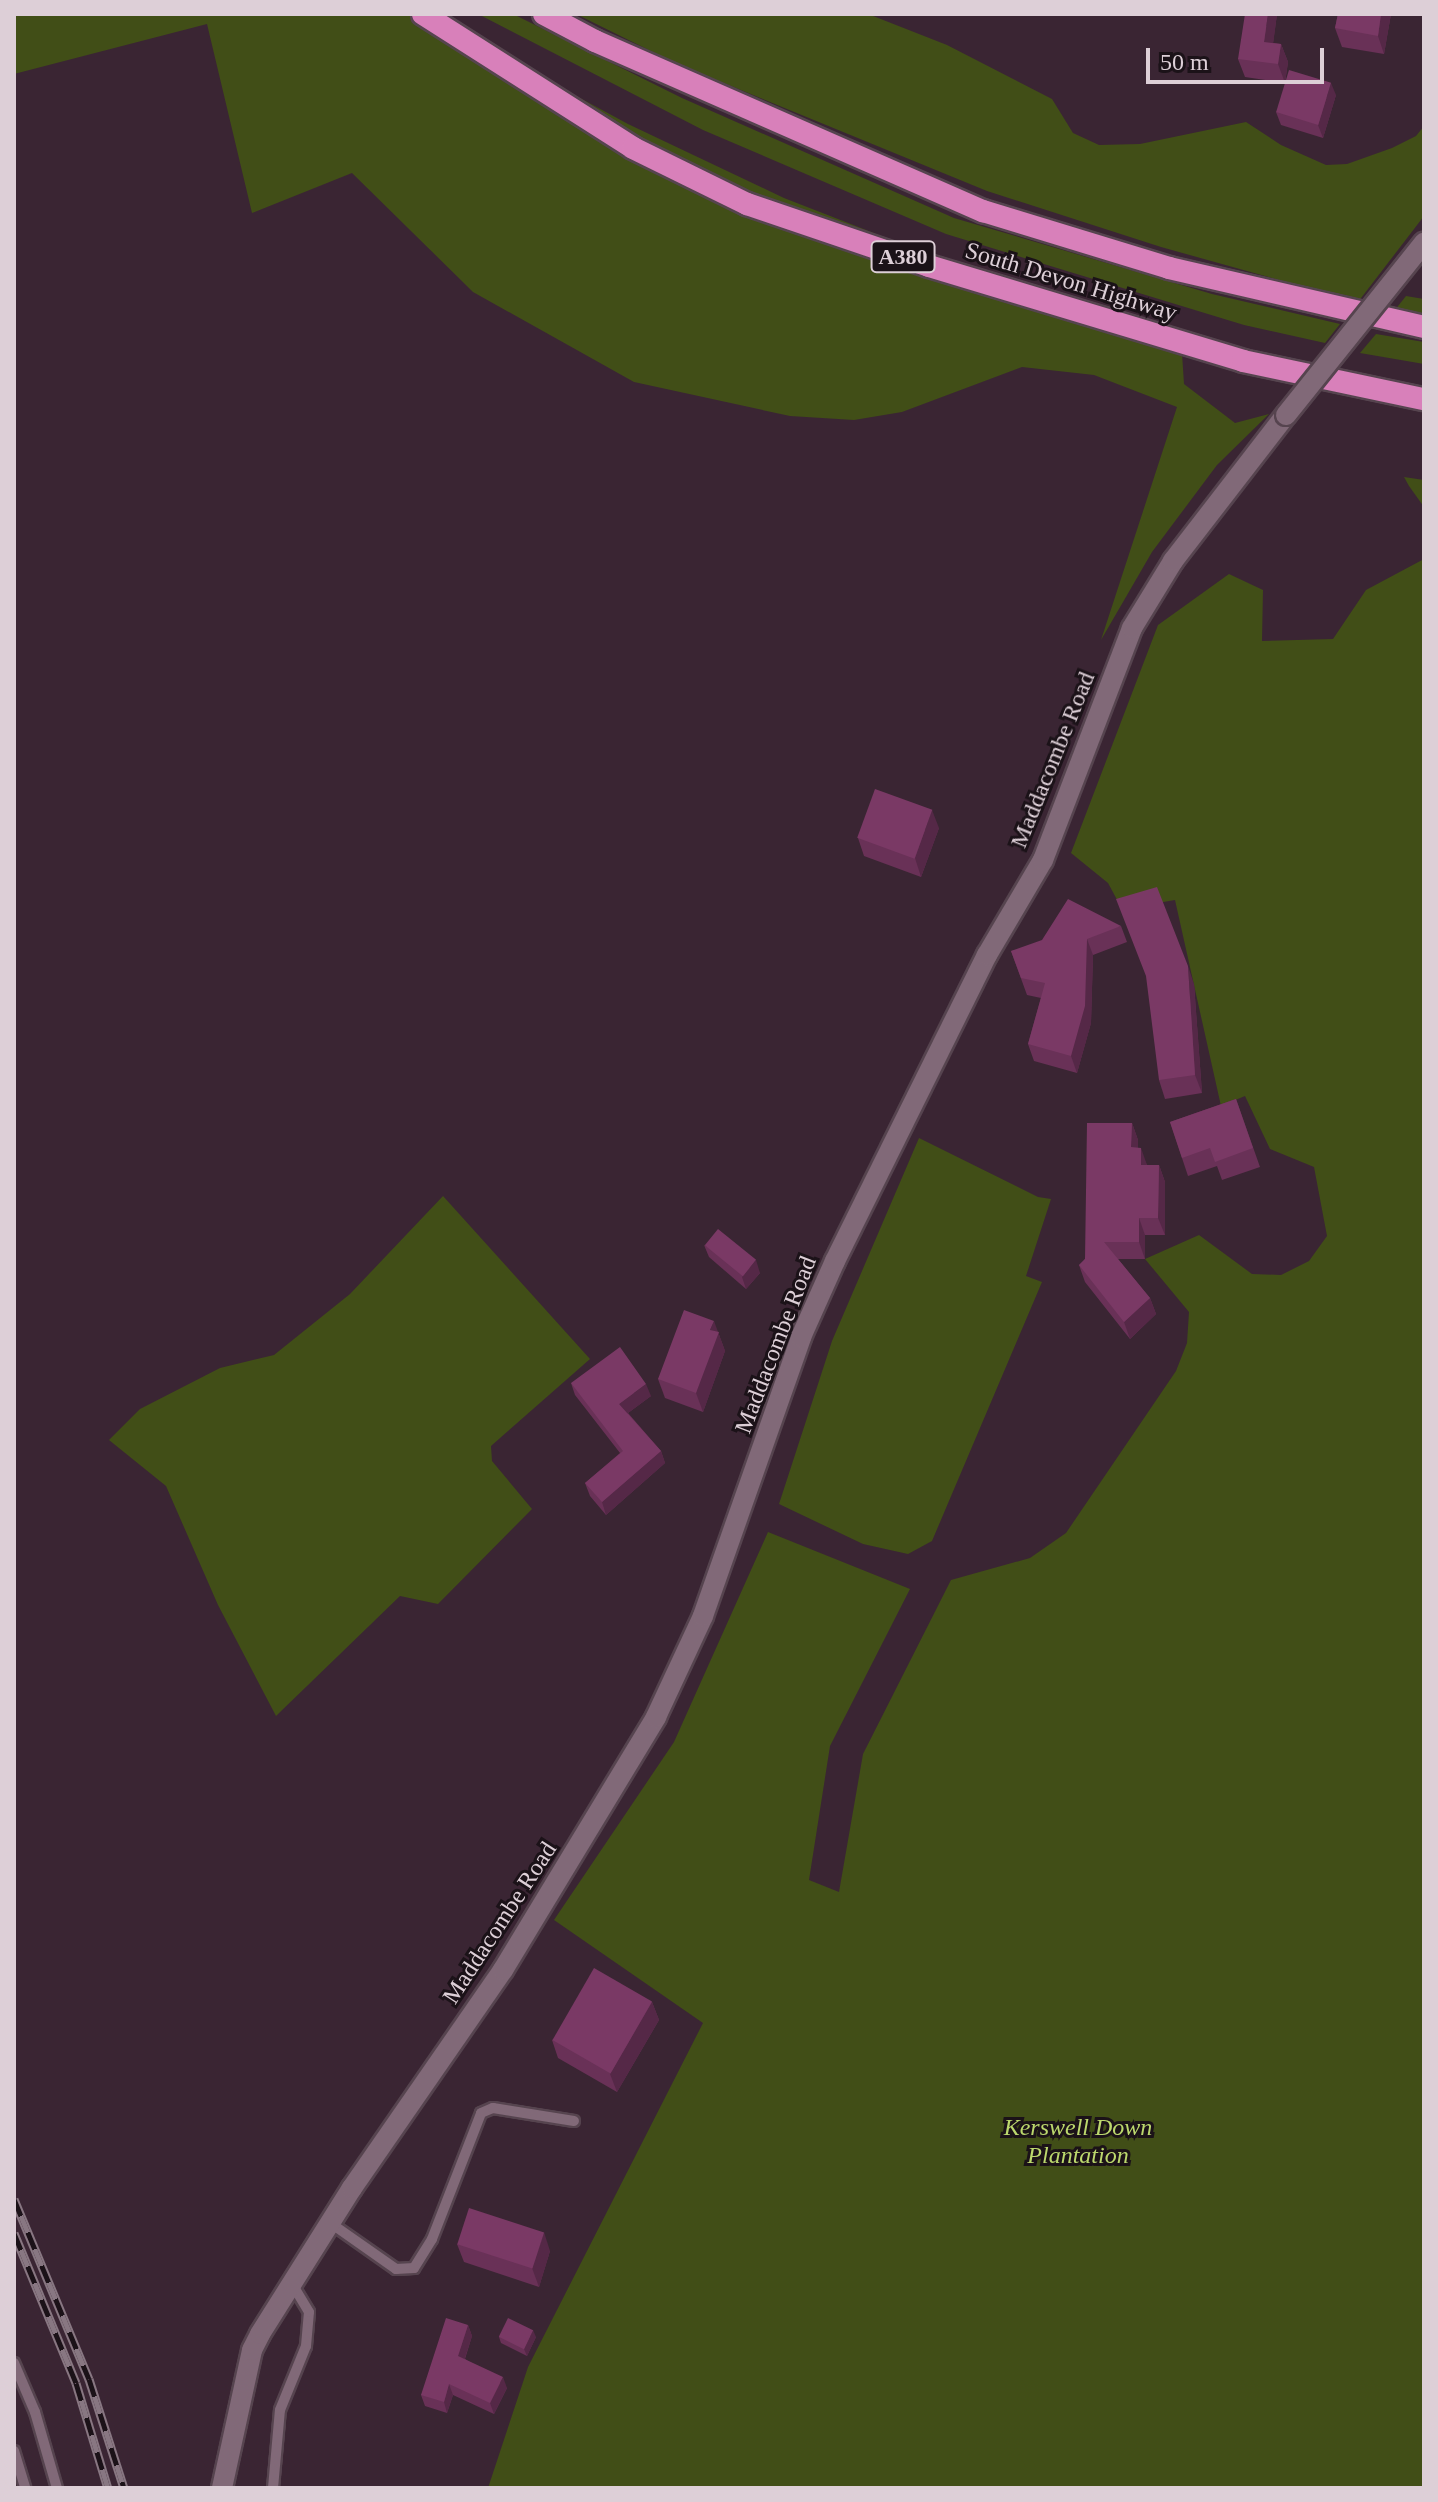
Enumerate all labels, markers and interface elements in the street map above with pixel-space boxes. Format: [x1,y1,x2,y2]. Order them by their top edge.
scale bar [1150,32,1328,82]
text: 50 m [1160,49,1209,75]
street label: South Devon Highway [962,236,1180,328]
road number: A380 [869,239,937,275]
street label: Maddacombe Road [1005,668,1101,852]
street label: Maddacombe Road [729,1252,823,1438]
street label: Maddacombe Road [437,1837,563,2009]
park label: Kerswell Down Plantation [1004,2114,1152,2170]

